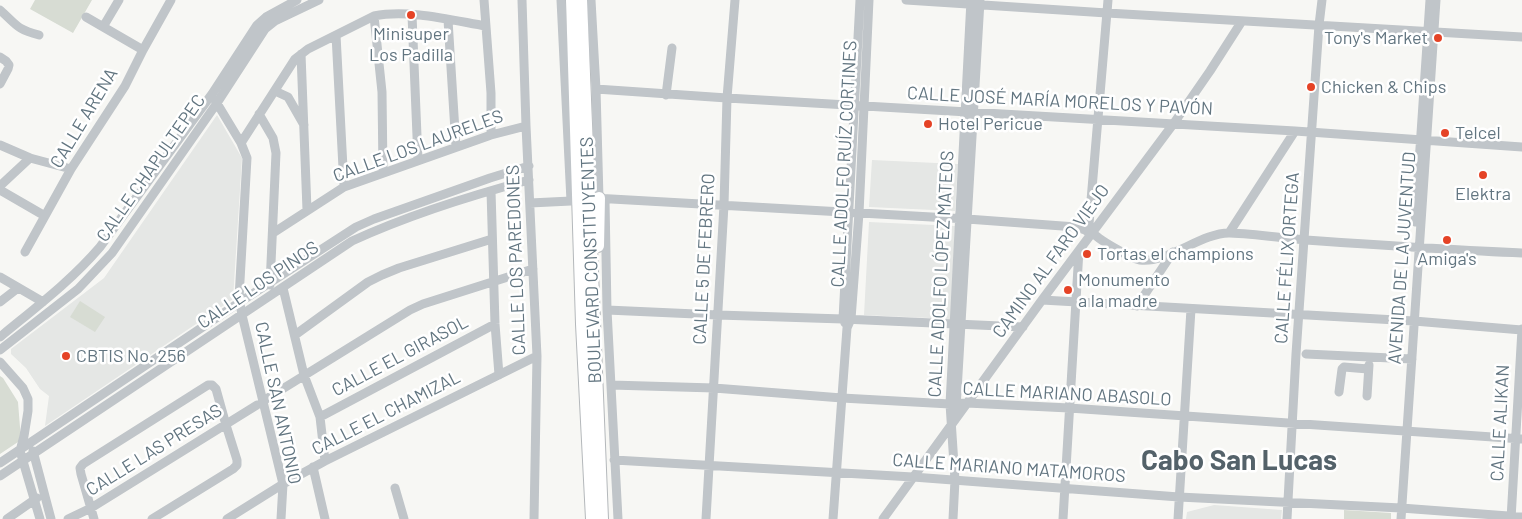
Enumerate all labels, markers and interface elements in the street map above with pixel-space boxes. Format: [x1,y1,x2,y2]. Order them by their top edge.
marker: Minisuper Los Padilla [405,9,417,21]
place label: Minisuper Los Padilla [369,23,453,66]
place label: Tony's Market [1324,27,1428,49]
marker: Tony's Market [1432,32,1444,44]
street label: CALLE ADOLFO RUÍZ CORTINES [827,40,861,288]
street label: CALLE ARENA [46,64,122,172]
place label: Chicken & Chips [1321,76,1446,98]
marker: Chicken & Chips [1305,81,1317,93]
street label: CALLE JOSÉ MARÍA MORELOS Y PAVÓN [907,82,1213,120]
street label: CALLE CHAPULTEPEC [92,90,210,246]
street label: CALLE LOS LAURELES [330,105,506,187]
place label: Hotel Pericue [938,113,1043,135]
marker: Hotel Pericue [922,118,934,130]
place label: Telcel [1455,122,1501,144]
marker: Telcel [1439,127,1451,139]
street label: BOULEVARD CONSTITUYENTES [576,136,606,384]
street label: CALLE ADOLFO LÓPEZ MATEOS [924,150,958,398]
street label: AVENIDA DE LA JUVENTUD [1384,151,1420,365]
street label: CALLE LOS PAREDONES [502,164,530,356]
marker: Elektra [1477,169,1489,181]
street label: CALLE FÉLIX ORTEGA [1270,171,1304,345]
street label: CALLE 5 DE FEBRERO [689,173,719,345]
street label: CAMINO AL FARO VIEJO [988,180,1114,342]
place label: Elektra [1455,183,1511,205]
marker: Amiga's [1441,234,1453,246]
street label: CALLE LOS PINOS [193,236,323,334]
place label: Tortas el champions [1097,243,1254,265]
marker: Tortas el champions [1081,248,1093,260]
place label: Amiga's [1417,248,1477,270]
place label: Monumento a la madre [1078,269,1170,312]
marker: Monumento a la madre [1062,284,1074,296]
street label: CALLE EL GIRASOL [328,311,472,401]
street label: CALLE SAN ANTONIO [250,320,306,486]
place label: CBTIS No. 256 [76,345,186,367]
marker: CBTIS No. 256 [60,350,72,362]
street label: CALLE ALIKAN [1486,364,1514,482]
street label: CALLE EL CHAMIZAL [308,366,464,460]
street label: CALLE MARIANO ABASOLO [962,378,1172,410]
street label: CALLE LAS PRESAS [82,400,226,500]
district label: Cabo San Lucas [1141,444,1337,478]
street label: CALLE MARIANO MATAMOROS [892,449,1126,487]

